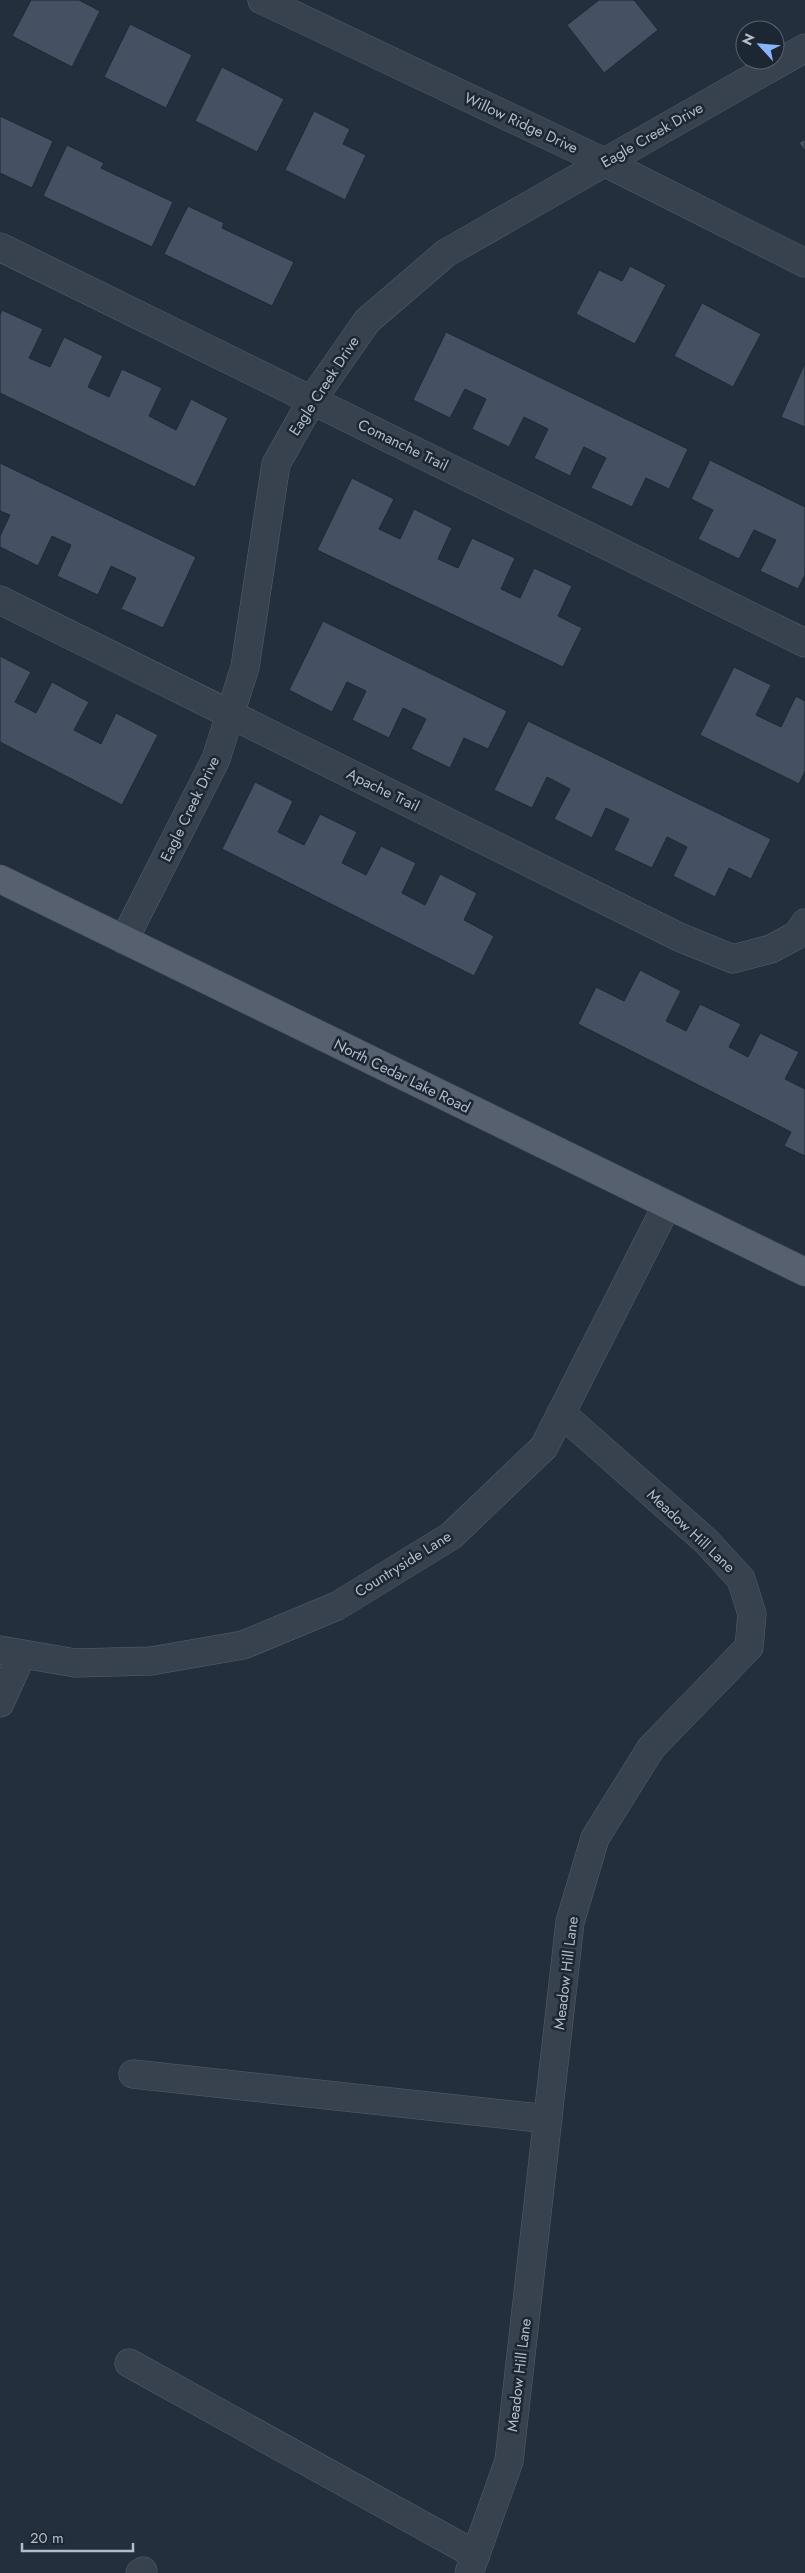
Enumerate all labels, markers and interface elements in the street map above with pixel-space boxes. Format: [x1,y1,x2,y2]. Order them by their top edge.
north arrow [735,20,785,70]
text: N [737,30,760,49]
street label: Willow Ridge Drive [460,87,582,159]
street label: Eagle Creek Drive [597,97,707,173]
street label: Eagle Creek Drive [284,332,365,440]
street label: Comanche Trail [354,414,452,476]
street label: Eagle Creek Drive [155,752,225,865]
street label: Apache Trail [343,763,423,817]
street label: North Cedar Lake Road [330,1033,474,1119]
street label: Meadow Hill Lane [642,1484,740,1578]
street label: Countryside Lane [350,1525,456,1603]
street label: Meadow Hill Lane [548,1915,584,2031]
street label: Meadow Hill Lane [501,2317,537,2433]
scale bar [22,2520,134,2552]
text: 20 m [30,2527,64,2549]

